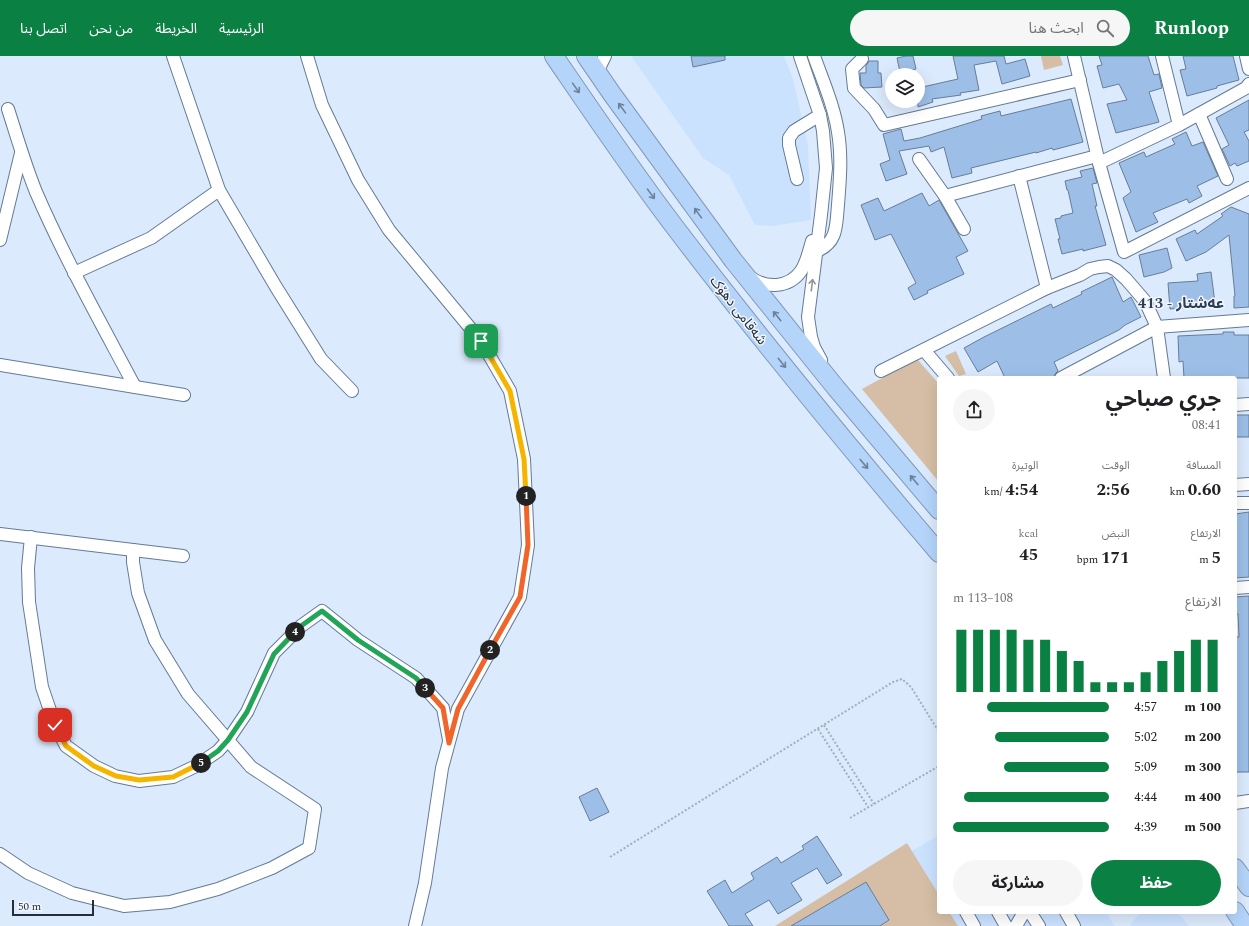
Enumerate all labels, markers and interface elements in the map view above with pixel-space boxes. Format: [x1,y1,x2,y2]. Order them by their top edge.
search box [850,10,1130,46]
text: Runloop [1154,14,1229,43]
text: ابحث هنا [1028,17,1084,40]
icon: search [1094,17,1116,39]
text: اتصل بنا [20,18,67,39]
text: من نحن [89,18,133,39]
text: الخريطة [155,18,197,39]
text: الرئيسية [219,18,264,39]
map controls [885,68,925,108]
button: layers [885,68,925,108]
one-way arrow [572,82,580,93]
one-way arrow [617,102,626,113]
one-way arrow [647,189,655,200]
one-way arrow [694,207,702,218]
street label: شەقامی دهۆک [705,271,772,349]
one-way arrow [808,279,816,292]
district label: عه‌شتار - 413 [1138,292,1224,315]
one-way arrow [773,310,782,321]
pin [464,324,498,358]
icon: arrive [470,330,492,352]
one-way arrow [777,358,786,369]
text: جري صباحي [1105,383,1221,416]
button: share [953,389,995,431]
text: 08:41 [1192,415,1221,435]
text: الوتيرة [1012,457,1038,474]
text: الوقت [1102,457,1130,474]
text: المسافة [1186,457,1221,474]
one-way arrow [859,459,868,469]
one-way arrow [909,475,918,486]
text: 4:54 [1005,477,1038,503]
text: 2:56 [1097,477,1130,503]
text: 0.60 [1188,477,1221,503]
text: /km [984,483,1005,500]
text: km [1169,483,1188,500]
pin: 1 [516,486,536,506]
text: 1 [523,487,529,504]
text: kcal [1019,525,1038,542]
text: النبض [1102,525,1130,542]
text: الارتفاع [1191,525,1221,542]
text: 45 [1019,542,1038,568]
text: 171 [1101,545,1130,571]
text: 5 [1211,545,1221,571]
text: bpm [1076,551,1101,568]
text: m [1199,551,1211,568]
text: 108–113 m [953,588,1013,608]
text: الارتفاع [1185,592,1221,612]
pin: 4 [285,622,305,642]
text: 4 [292,623,298,640]
pin: 2 [480,640,500,660]
text: 2 [487,641,493,658]
pin: 3 [415,678,435,698]
text: 3 [422,679,428,696]
text: 4:57 [1134,697,1157,717]
text: 100 m [1184,697,1221,717]
pin [38,708,72,742]
icon: check [44,714,66,736]
text: 5:02 [1134,727,1157,747]
text: 200 m [1184,727,1221,747]
pin: 5 [191,753,211,773]
text: 5 [198,754,204,771]
text: 5:09 [1134,757,1157,777]
text: 300 m [1184,757,1221,777]
text: 4:44 [1134,787,1157,807]
text: 400 m [1184,787,1221,807]
text: 4:39 [1134,817,1157,837]
text: 500 m [1184,817,1221,837]
button: مشاركة [953,860,1083,906]
button: حفظ [1091,860,1221,906]
scale bar [12,898,94,917]
text: 50 m [18,898,41,915]

